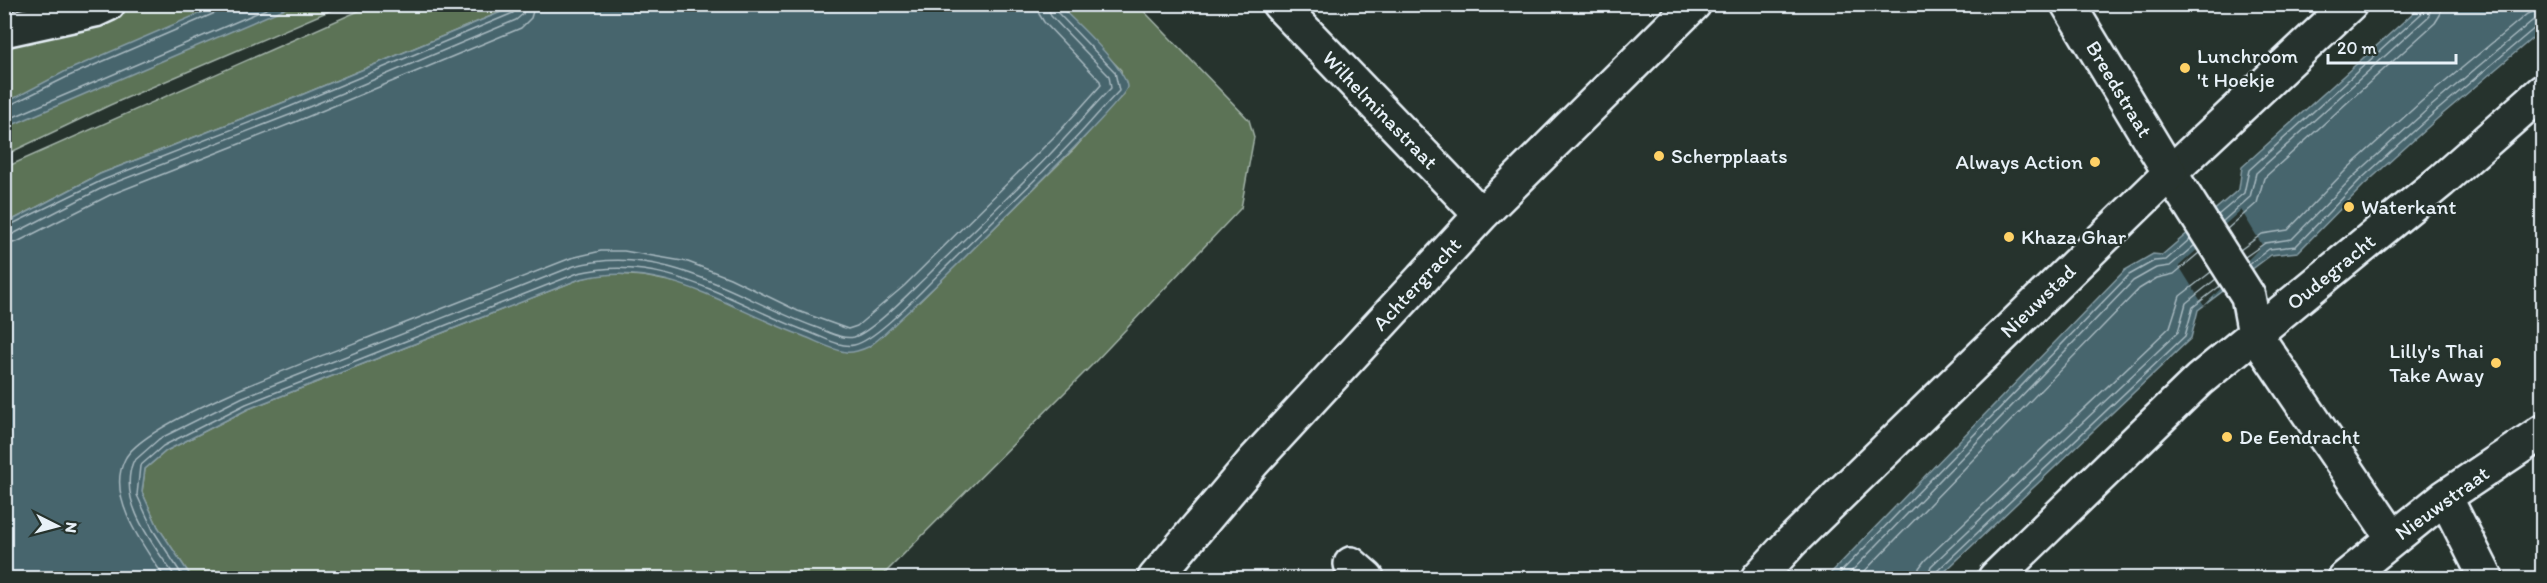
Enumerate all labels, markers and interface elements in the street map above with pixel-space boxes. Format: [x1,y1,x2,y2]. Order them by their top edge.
scale bar [2328,27,2456,65]
street label: Breedstraat [2081,36,2158,142]
text: 20 m [2337,37,2377,59]
place label: Lunchroom 't Hoekje [2197,43,2298,92]
street label: Wilhelminastraat [1317,45,1443,174]
marker: Lunchroom 't Hoekje [2178,61,2192,75]
place label: Scherpplaats [1671,143,1788,168]
marker: Scherpplaats [1652,149,1666,163]
place label: Always Action [1956,149,2083,174]
marker: Always Action [2088,155,2102,169]
place label: Waterkant [2361,194,2456,219]
marker: Waterkant [2342,200,2356,214]
place label: Khaza Ghar [2021,224,2127,249]
street label: Oudegracht [2281,228,2380,315]
marker: Khaza Ghar [2002,230,2016,244]
street label: Achtergracht [1367,232,1466,335]
street label: Nieuwstad [1995,258,2081,343]
place label: Lilly's Thai Take Away [2389,338,2484,387]
marker: Lilly's Thai Take Away [2489,356,2503,370]
place label: De Eendracht [2239,424,2360,449]
marker: De Eendracht [2220,430,2234,444]
street label: Nieuwstraat [2390,460,2494,545]
north arrow [27,496,87,556]
text: N [61,521,81,534]

